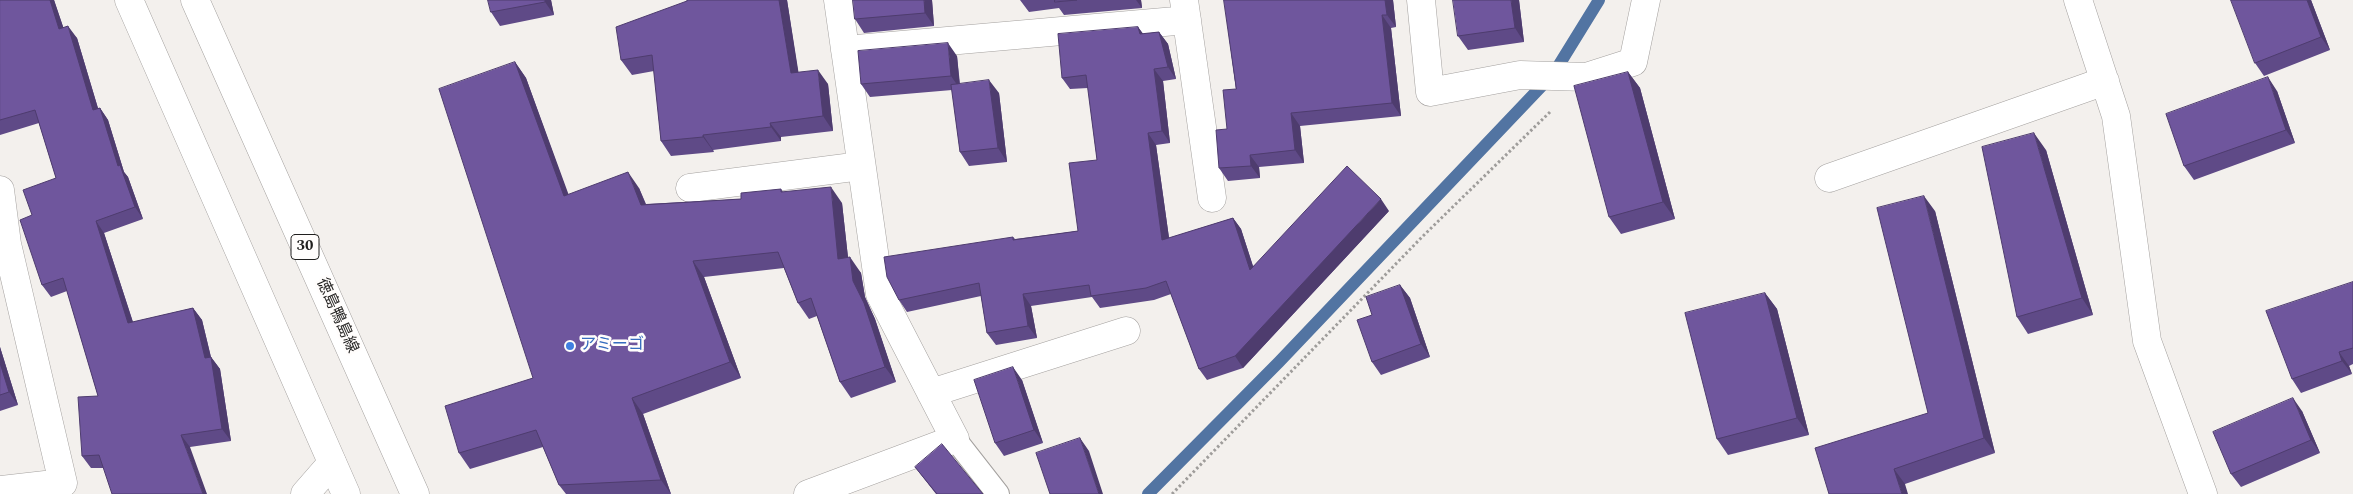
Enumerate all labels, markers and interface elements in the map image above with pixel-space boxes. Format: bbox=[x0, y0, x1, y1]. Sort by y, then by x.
road number: 30 bbox=[291, 234, 319, 260]
street label: 徳島鴨島線 bbox=[311, 276, 361, 356]
place label: アミーゴ bbox=[580, 336, 644, 356]
marker: アミーゴ bbox=[564, 340, 576, 352]

